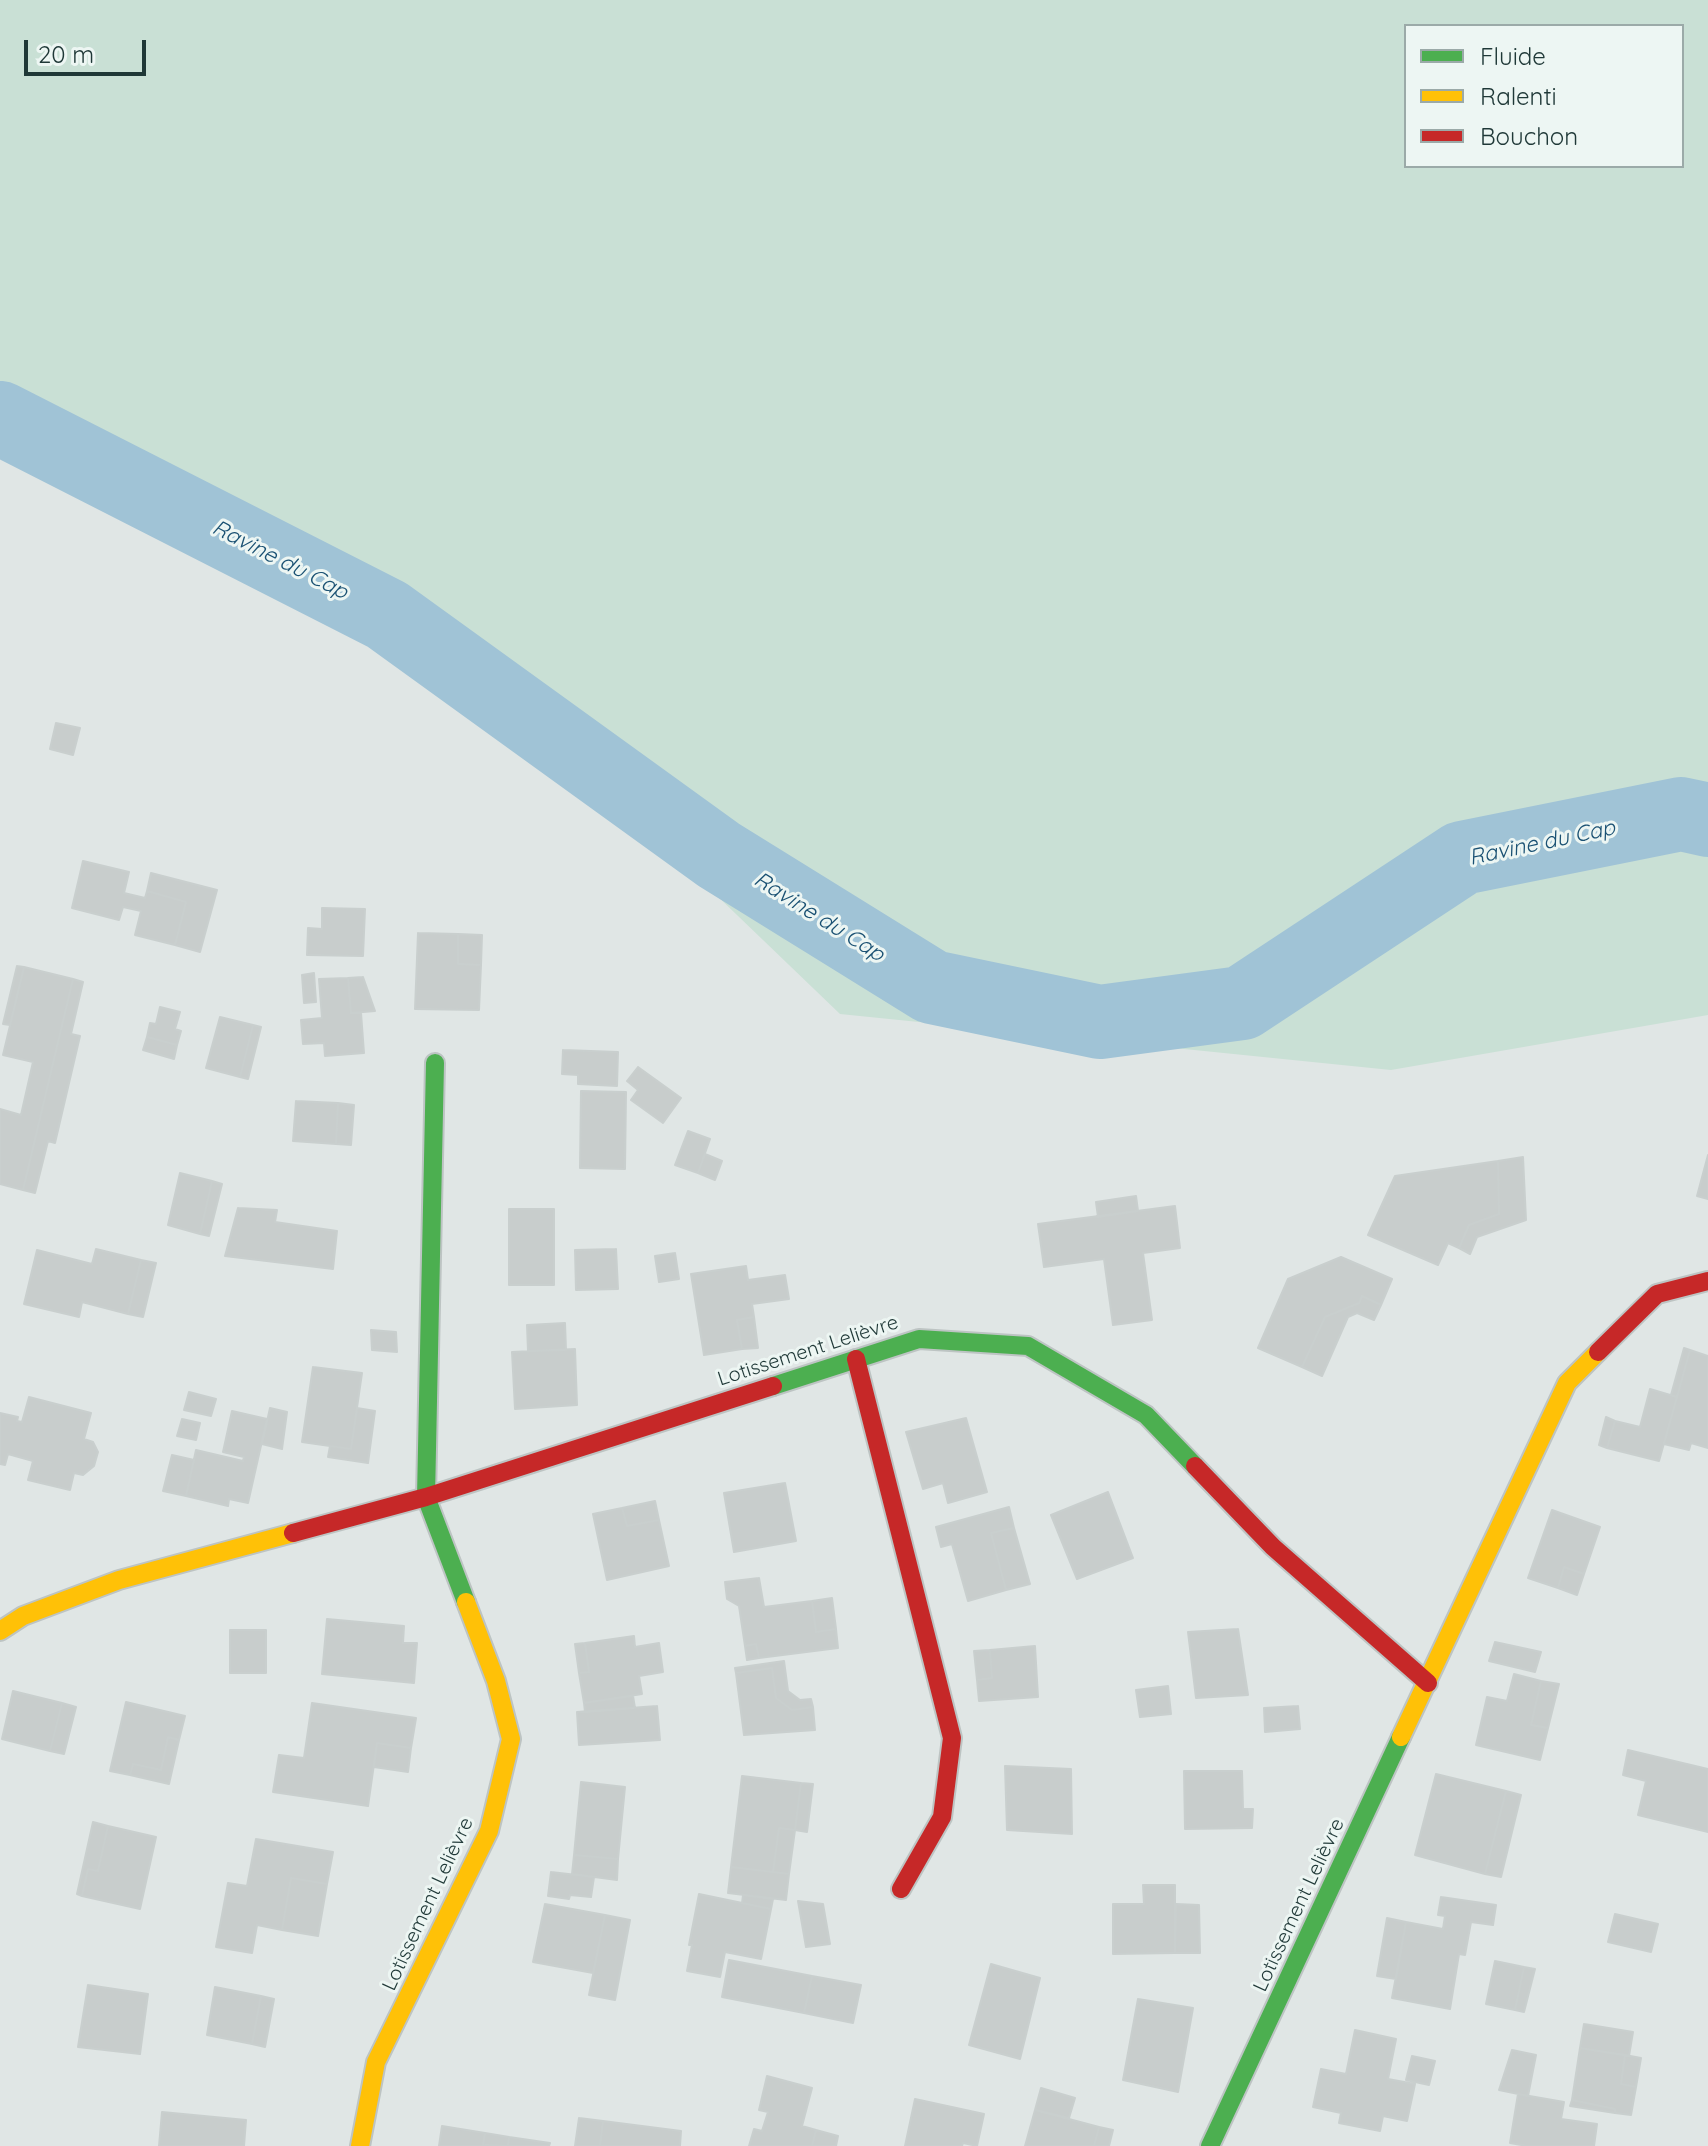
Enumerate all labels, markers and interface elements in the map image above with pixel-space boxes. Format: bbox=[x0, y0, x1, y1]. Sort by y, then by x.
scale bar bbox=[28, 24, 150, 74]
legend bbox=[1404, 24, 1684, 168]
text: 20 m bbox=[38, 39, 94, 69]
text: Fluide bbox=[1480, 41, 1546, 71]
text: Ralenti bbox=[1480, 81, 1557, 111]
text: Bouchon bbox=[1480, 121, 1578, 151]
water label: Ravine du Cap bbox=[208, 514, 352, 606]
water label: Ravine du Cap bbox=[1467, 815, 1617, 871]
water label: Ravine du Cap bbox=[749, 866, 889, 968]
street label: Lotissement Lelièvre bbox=[715, 1310, 901, 1392]
street label: Lotissement Lelièvre bbox=[377, 1814, 479, 1994]
street label: Lotissement Lelièvre bbox=[1248, 1815, 1350, 1995]

